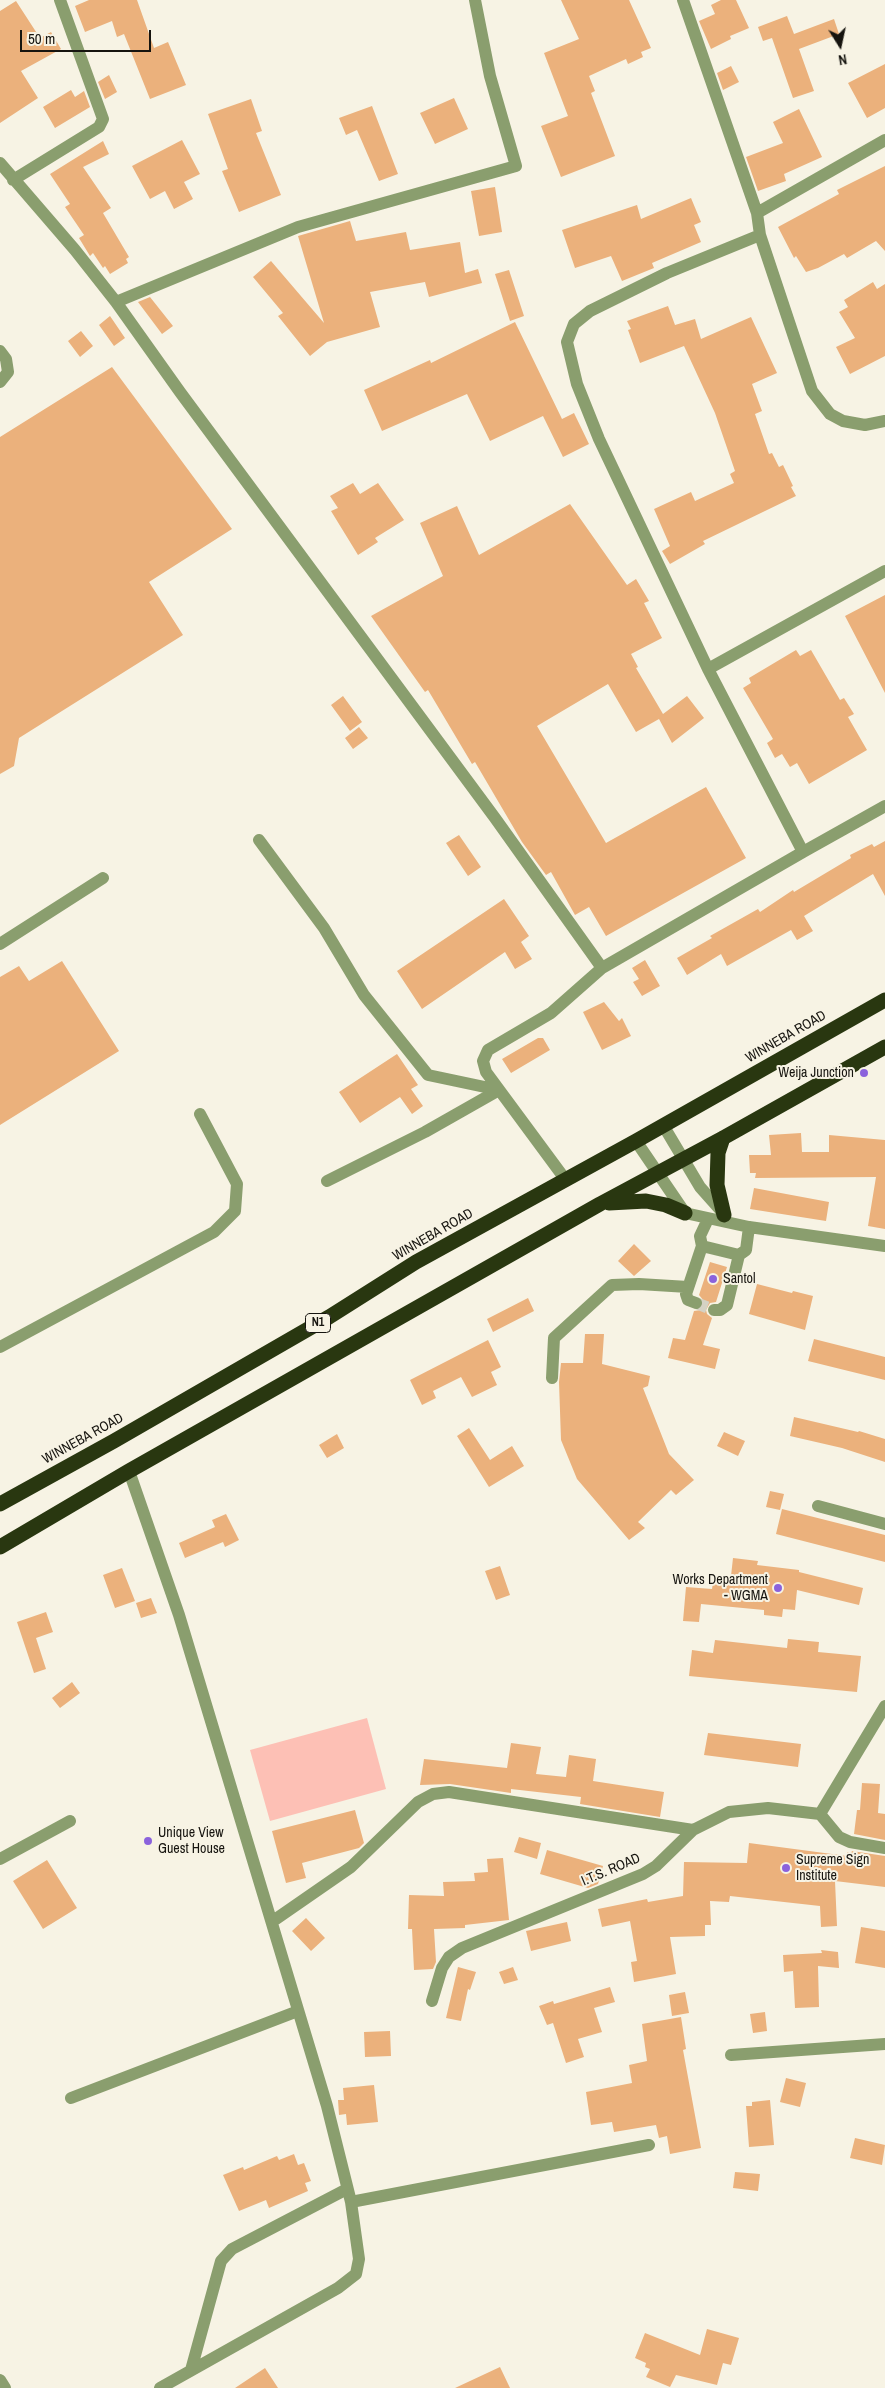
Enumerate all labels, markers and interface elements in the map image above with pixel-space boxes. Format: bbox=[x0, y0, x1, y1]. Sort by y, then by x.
scale bar bbox=[22, 20, 154, 52]
north arrow bbox=[815, 20, 865, 70]
text: 50 m bbox=[28, 28, 55, 49]
text: N bbox=[837, 50, 848, 69]
street label: WINNEBA ROAD bbox=[743, 1007, 829, 1067]
place label: Weija Junction bbox=[778, 1065, 854, 1081]
marker: Weija Junction bbox=[858, 1067, 870, 1079]
street label: WINNEBA ROAD bbox=[390, 1205, 476, 1265]
place label: Santol bbox=[723, 1271, 756, 1287]
marker: Santol bbox=[707, 1273, 719, 1285]
road number: N1 bbox=[306, 1314, 330, 1332]
street label: WINNEBA ROAD bbox=[40, 1410, 126, 1468]
place label: Works Department - WGMA bbox=[673, 1572, 768, 1604]
marker: Works Department - WGMA bbox=[772, 1582, 784, 1594]
place label: Unique View Guest House bbox=[158, 1825, 225, 1858]
marker: Unique View Guest House bbox=[142, 1835, 154, 1847]
street label: I.T.S. ROAD bbox=[579, 1850, 643, 1890]
place label: Supreme Sign Institute bbox=[796, 1852, 869, 1884]
marker: Supreme Sign Institute bbox=[780, 1862, 792, 1874]

